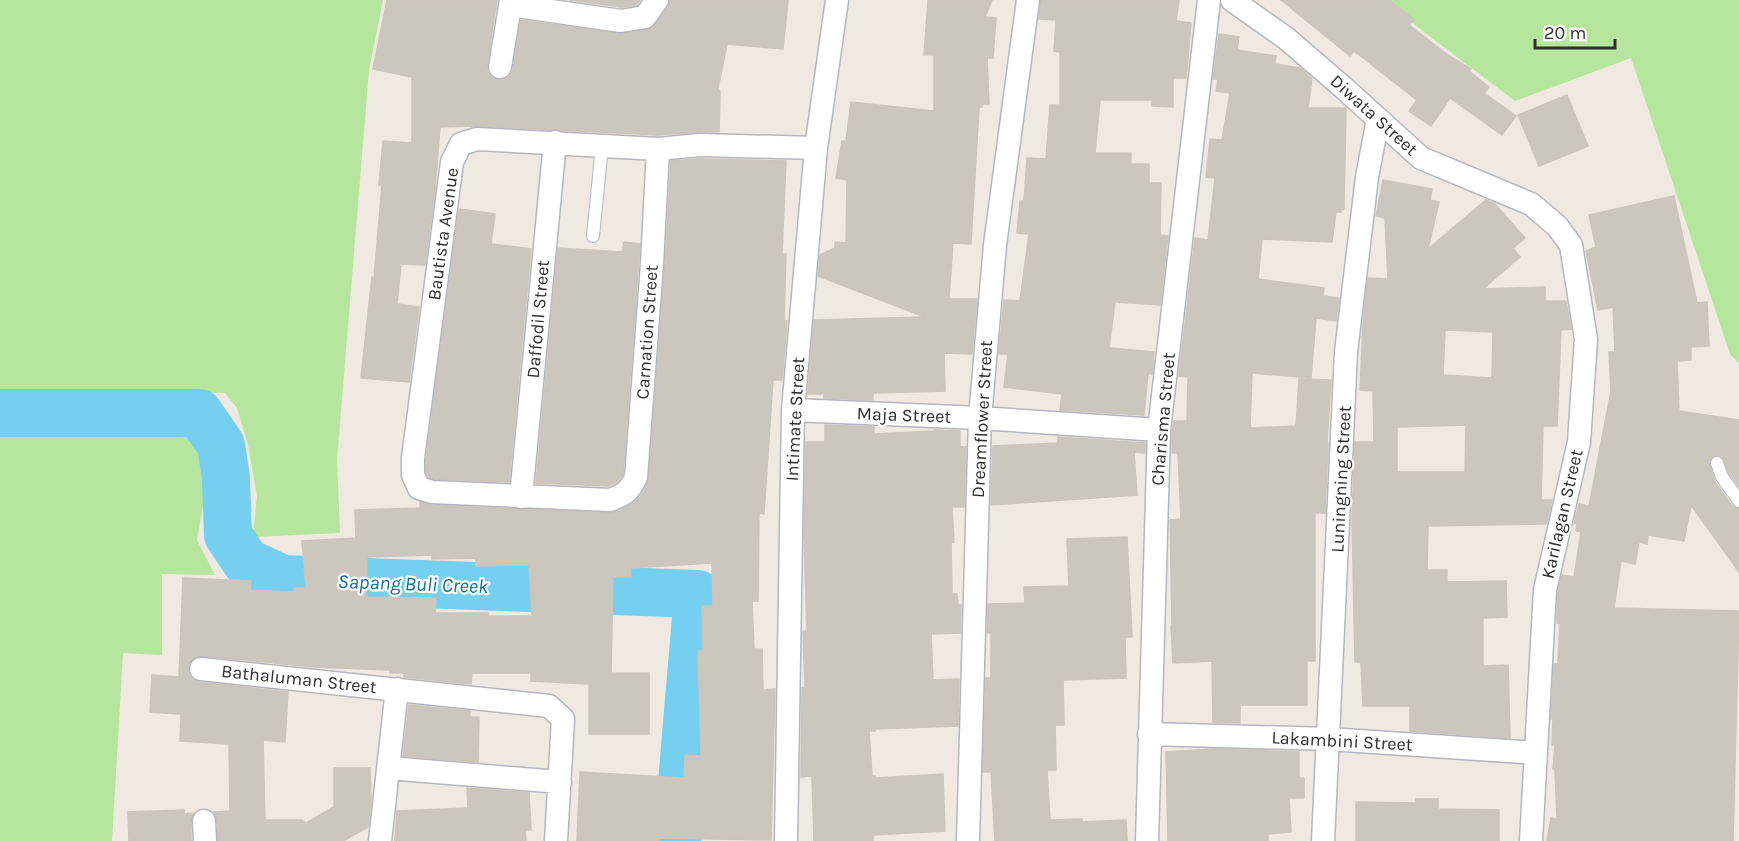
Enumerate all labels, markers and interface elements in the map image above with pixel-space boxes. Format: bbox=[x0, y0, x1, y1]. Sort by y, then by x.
scale bar bbox=[1535, 12, 1614, 50]
text: 20 m bbox=[1544, 22, 1586, 44]
street label: Diwata Street bbox=[1326, 70, 1423, 160]
street label: Bautista Avenue bbox=[423, 166, 463, 302]
street label: Daffodil Street bbox=[522, 259, 554, 379]
street label: Carnation Street bbox=[631, 264, 663, 400]
street label: Dreamflower Street bbox=[967, 339, 997, 498]
street label: Charisma Street bbox=[1146, 351, 1180, 486]
street label: Intimate Street bbox=[781, 356, 809, 482]
street label: Maja Street bbox=[856, 402, 952, 428]
street label: Luningning Street bbox=[1326, 405, 1356, 553]
street label: Karilagan Street bbox=[1536, 447, 1588, 581]
water label: Sapang Buli Creek bbox=[337, 570, 489, 598]
street label: Bathaluman Street bbox=[220, 660, 378, 698]
street label: Lakambini Street bbox=[1271, 726, 1413, 756]

